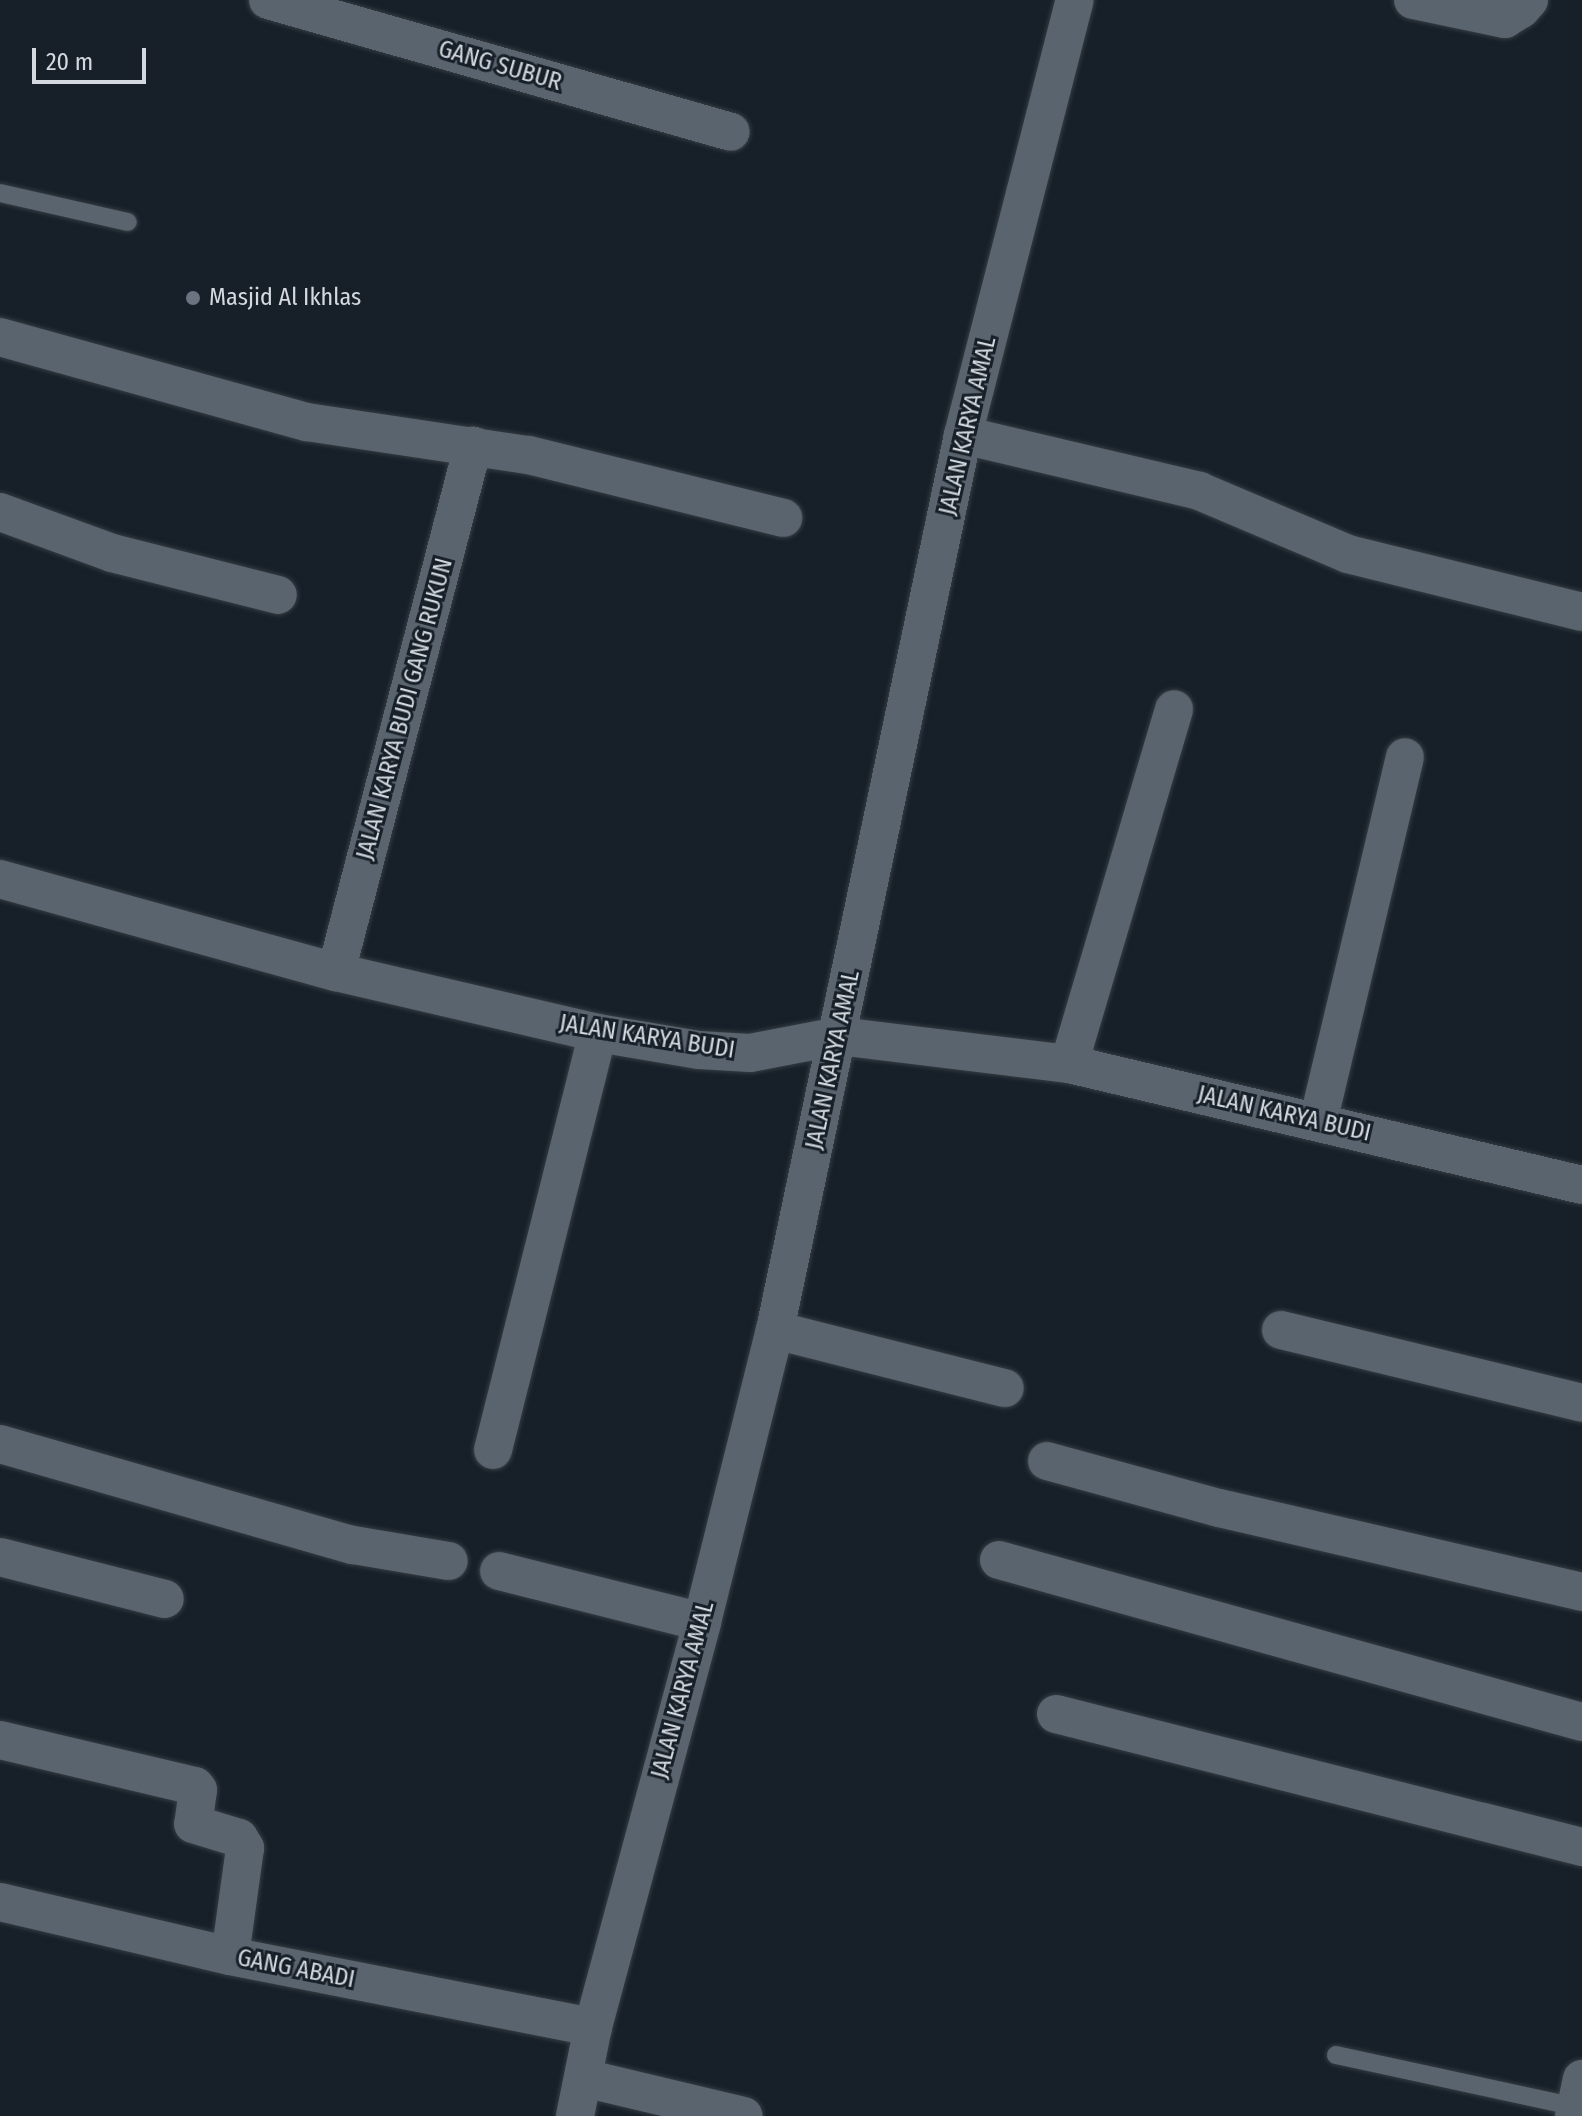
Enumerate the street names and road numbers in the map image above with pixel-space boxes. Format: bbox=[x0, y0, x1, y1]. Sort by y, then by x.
street label: GANG SUBUR bbox=[435, 35, 565, 97]
street label: JALAN KARYA AMAL bbox=[933, 334, 1003, 518]
street label: JALAN KARYA BUDI GANG RUKUN bbox=[351, 555, 459, 863]
street label: JALAN KARYA AMAL bbox=[800, 968, 866, 1152]
street label: JALAN KARYA BUDI bbox=[557, 1009, 737, 1065]
street label: JALAN KARYA BUDI bbox=[1195, 1080, 1373, 1148]
street label: JALAN KARYA AMAL bbox=[645, 1598, 721, 1782]
street label: GANG ABADI bbox=[235, 1944, 357, 1994]

